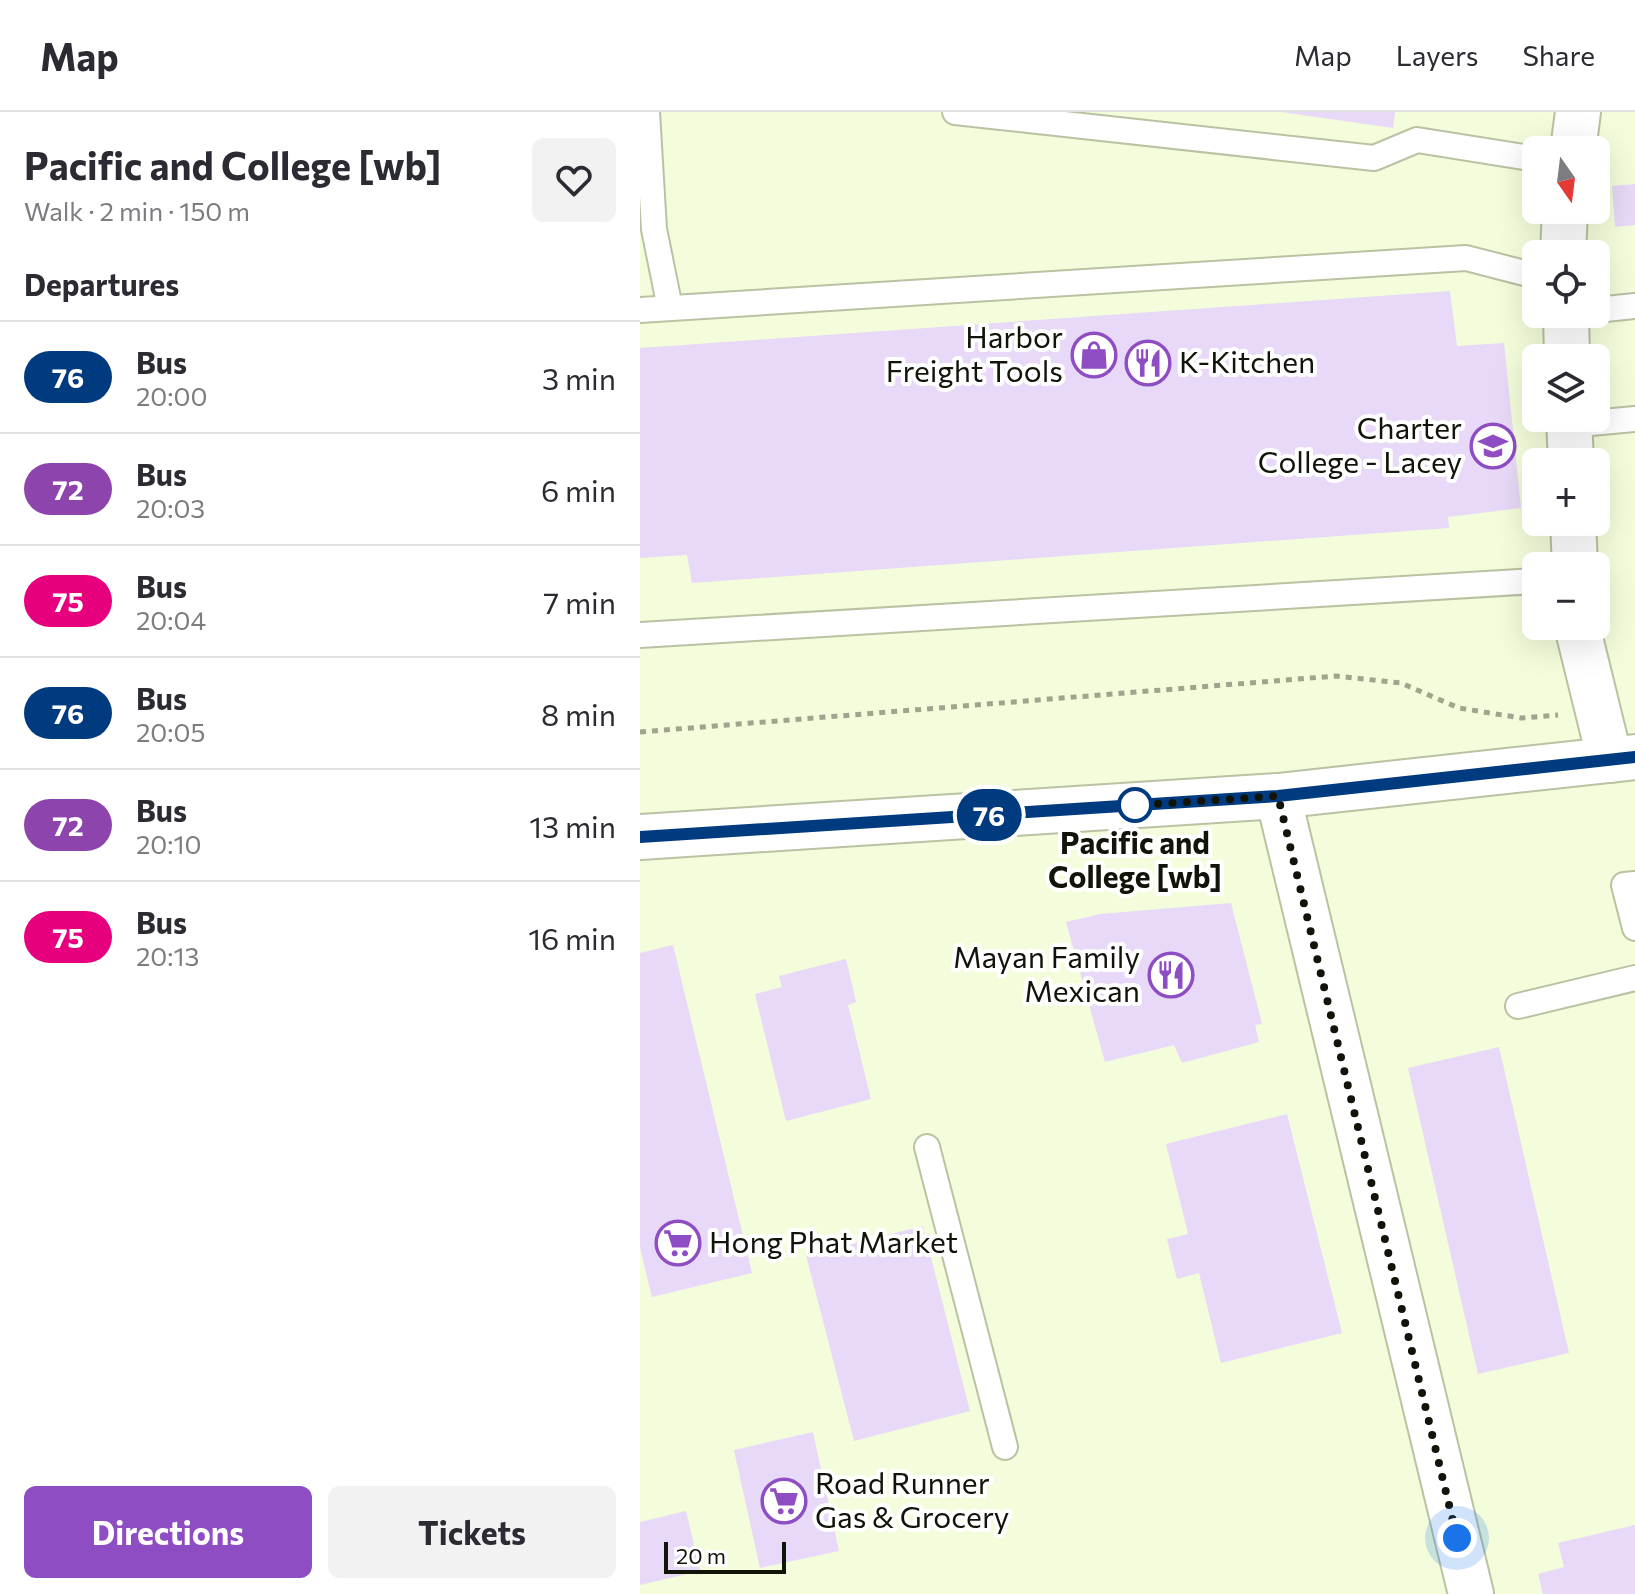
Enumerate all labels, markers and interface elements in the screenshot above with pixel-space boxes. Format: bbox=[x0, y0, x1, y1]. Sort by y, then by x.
text: Map bbox=[40, 32, 119, 79]
text: Map bbox=[1294, 38, 1352, 72]
text: Layers bbox=[1396, 38, 1478, 72]
text: Share bbox=[1522, 38, 1595, 72]
north arrow bbox=[1522, 136, 1610, 224]
map controls bbox=[1522, 136, 1610, 640]
button: heart bbox=[532, 138, 616, 222]
text: Pacific and College [wb] bbox=[24, 141, 441, 188]
text: Walk · 2 min · 150 m bbox=[24, 195, 250, 226]
button: locate bbox=[1522, 240, 1610, 328]
text: Departures bbox=[24, 265, 179, 302]
place label: Harbor Freight Tools bbox=[886, 317, 1063, 388]
shop icon: Harbor Freight Tools bbox=[1070, 331, 1118, 379]
restaurant icon: K-Kitchen bbox=[1124, 339, 1172, 387]
place label: K-Kitchen bbox=[1179, 342, 1315, 379]
text: Bus bbox=[136, 343, 187, 380]
button: layers bbox=[1522, 344, 1610, 432]
text: 3 min bbox=[542, 359, 616, 396]
text: 76 bbox=[52, 360, 84, 394]
text: 20:00 bbox=[136, 380, 207, 411]
place label: Charter College - Lacey bbox=[1258, 408, 1462, 479]
school or university icon: Charter College - Lacey bbox=[1469, 422, 1517, 470]
button: + bbox=[1522, 448, 1610, 536]
text: Bus bbox=[136, 455, 187, 492]
text: 6 min bbox=[541, 471, 616, 508]
text: 72 bbox=[52, 472, 84, 506]
text: 20:03 bbox=[136, 492, 205, 523]
button: − bbox=[1522, 552, 1610, 640]
text: Bus bbox=[136, 567, 187, 604]
text: 7 min bbox=[543, 583, 616, 620]
text: 75 bbox=[52, 584, 84, 618]
text: 20:04 bbox=[136, 604, 206, 635]
text: Bus bbox=[136, 679, 187, 716]
text: 8 min bbox=[541, 695, 616, 732]
text: 76 bbox=[52, 696, 84, 730]
text: 20:05 bbox=[136, 716, 205, 747]
marker: Pacific and College [wb] bbox=[1118, 788, 1152, 822]
line badge: 76 bbox=[953, 789, 1025, 841]
text: Bus bbox=[136, 791, 187, 828]
text: 76 bbox=[973, 798, 1005, 832]
text: 13 min bbox=[529, 807, 616, 844]
text: 72 bbox=[52, 808, 84, 842]
place label: Pacific and College [wb] bbox=[1048, 823, 1222, 894]
text: 20:10 bbox=[136, 828, 202, 859]
text: Bus bbox=[136, 903, 187, 940]
text: 16 min bbox=[528, 919, 616, 956]
text: 75 bbox=[52, 920, 84, 954]
place label: Mayan Family Mexican bbox=[953, 937, 1140, 1008]
text: 20:13 bbox=[136, 940, 199, 971]
restaurant icon: Mayan Family Mexican bbox=[1147, 951, 1195, 999]
supermarket icon: Hong Phat Market bbox=[654, 1219, 702, 1267]
place label: Hong Phat Market bbox=[709, 1222, 958, 1259]
place label: Road Runner Gas & Grocery bbox=[815, 1463, 1009, 1534]
supermarket icon: Road Runner Gas & Grocery bbox=[760, 1477, 808, 1525]
button: Directions bbox=[24, 1486, 312, 1578]
button: Tickets bbox=[328, 1486, 616, 1578]
your location bbox=[1437, 1518, 1477, 1558]
scale bar bbox=[664, 1538, 786, 1574]
text: 20 m bbox=[676, 1542, 726, 1569]

